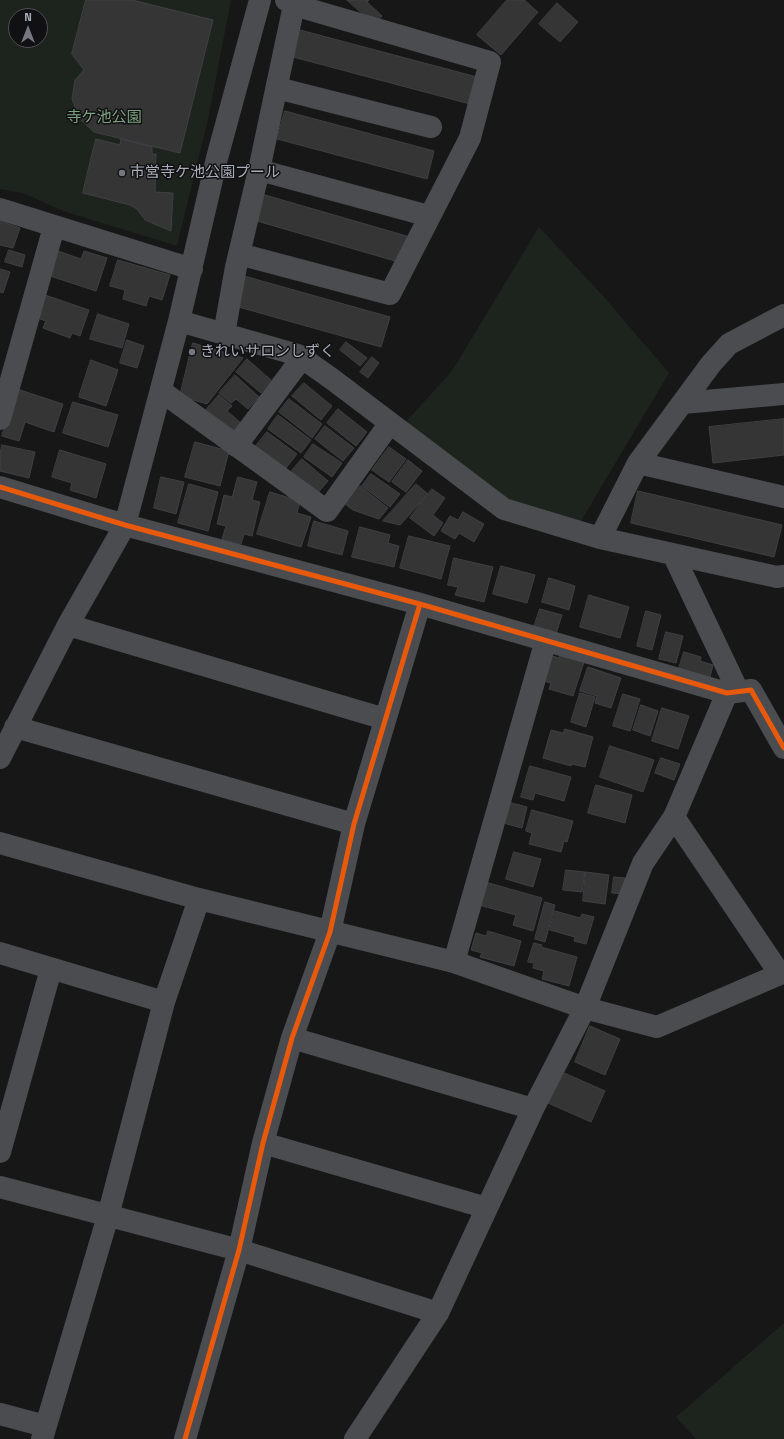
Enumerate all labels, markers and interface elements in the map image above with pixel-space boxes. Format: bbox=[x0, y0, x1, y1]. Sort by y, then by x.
north arrow bbox=[8, 8, 48, 48]
text: N bbox=[24, 9, 32, 25]
park label: 寺ケ池公園 bbox=[67, 109, 141, 127]
place label: 市営寺ケ池公園プール bbox=[130, 164, 280, 182]
marker: 市営寺ケ池公園プール bbox=[117, 168, 127, 178]
place label: きれいサロンしずく bbox=[200, 343, 335, 361]
marker: きれいサロンしずく bbox=[187, 347, 197, 357]

